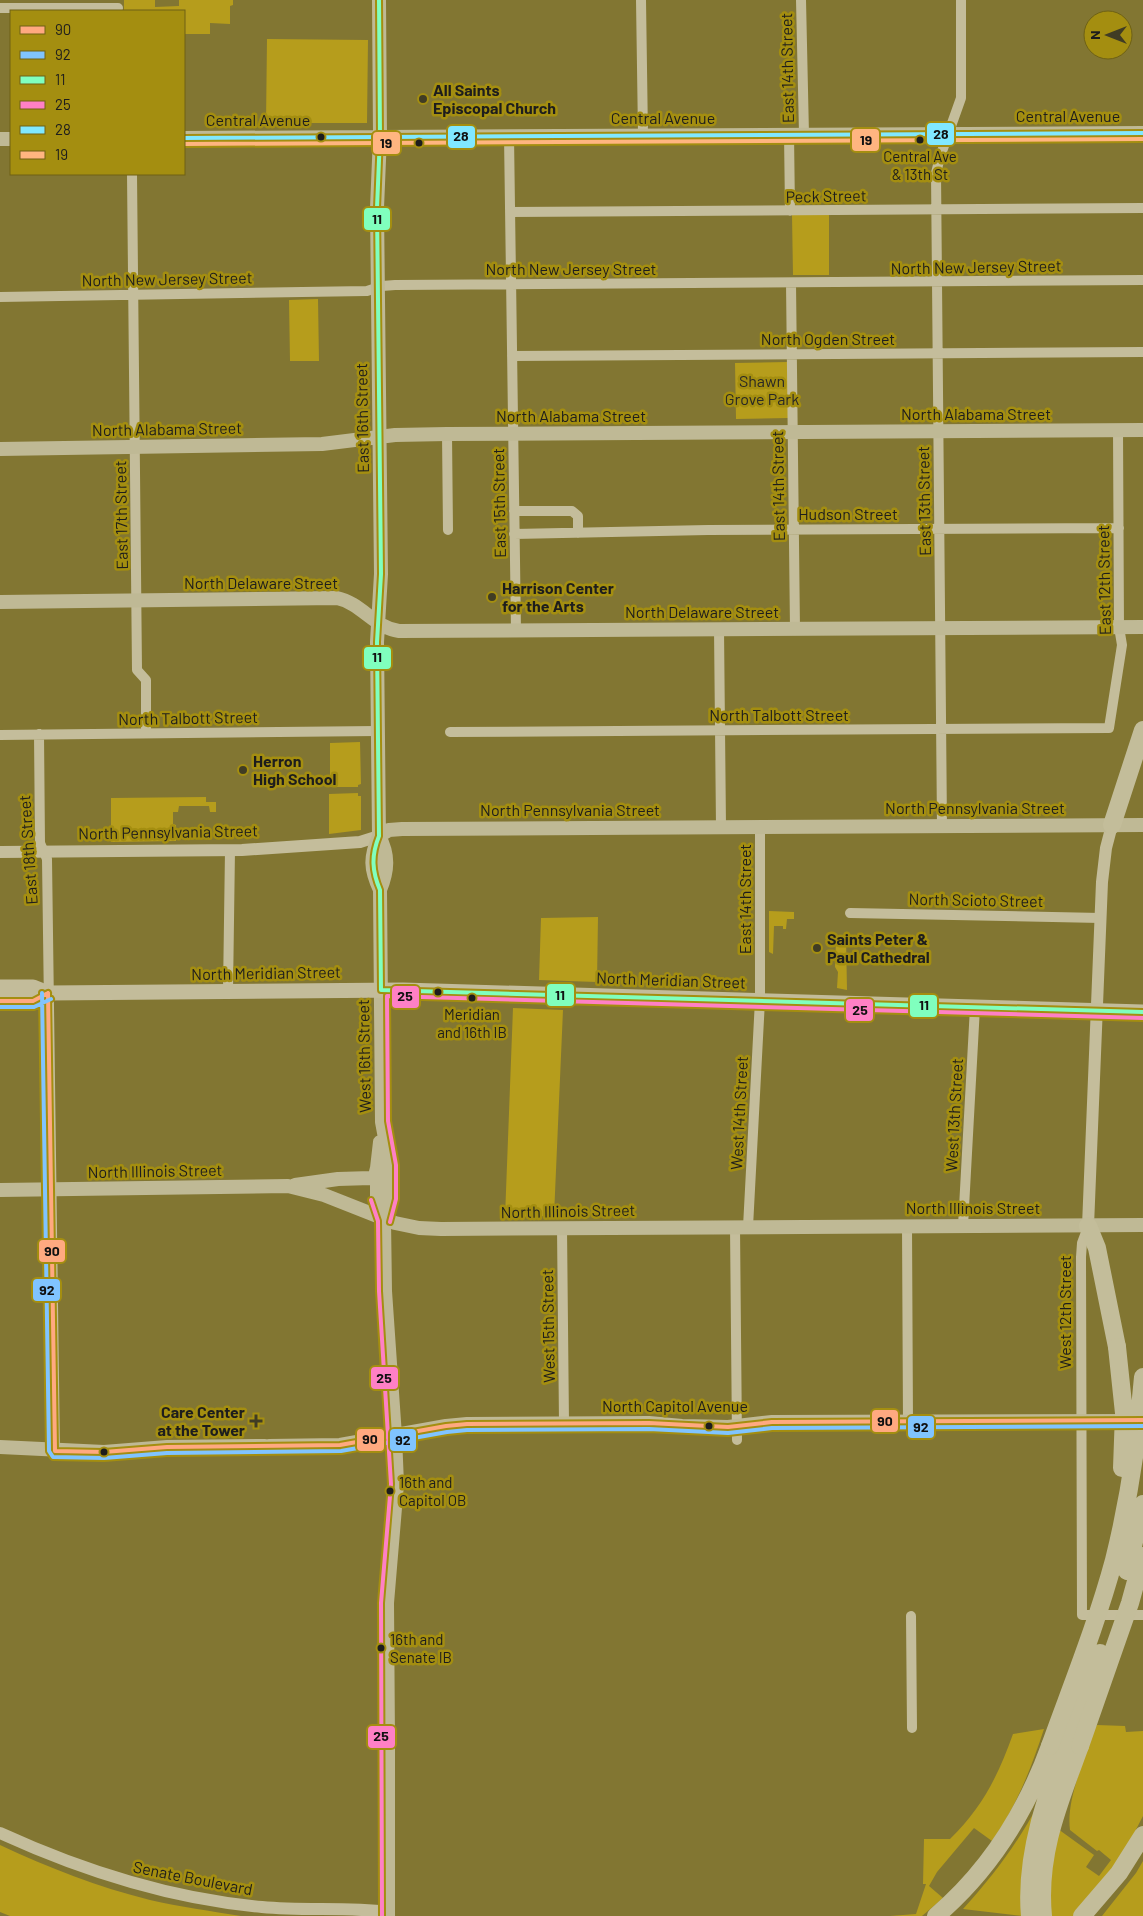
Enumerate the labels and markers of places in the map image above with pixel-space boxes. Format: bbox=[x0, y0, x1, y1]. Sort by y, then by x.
place label: All Saints Episcopal Church bbox=[433, 80, 556, 117]
marker: All Saints Episcopal Church bbox=[417, 93, 429, 105]
unlabelled marker bbox=[316, 132, 326, 142]
marker: Central Ave & 13th St bbox=[915, 135, 925, 145]
unlabelled marker bbox=[414, 138, 424, 148]
place label: Central Ave & 13th St bbox=[883, 147, 957, 183]
place label: Harrison Center for the Arts bbox=[502, 578, 614, 615]
marker: Harrison Center for the Arts bbox=[486, 591, 498, 603]
place label: Herron High School bbox=[253, 751, 337, 788]
marker: Herron High School bbox=[237, 764, 249, 776]
place label: Saints Peter & Paul Cathedral bbox=[827, 929, 930, 966]
marker: Saints Peter & Paul Cathedral bbox=[811, 942, 823, 954]
unlabelled marker bbox=[433, 987, 443, 997]
marker: Meridian and 16th IB bbox=[467, 993, 477, 1003]
place label: Meridian and 16th IB bbox=[437, 1005, 507, 1041]
place label: Care Center at the Tower bbox=[157, 1402, 245, 1439]
marker: Care Center at the Tower bbox=[249, 1414, 263, 1428]
unlabelled marker bbox=[704, 1421, 714, 1431]
unlabelled marker bbox=[99, 1447, 109, 1457]
place label: 16th and Capitol OB bbox=[399, 1473, 466, 1509]
marker: 16th and Capitol OB bbox=[385, 1486, 395, 1496]
place label: 16th and Senate IB bbox=[390, 1630, 452, 1666]
marker: 16th and Senate IB bbox=[376, 1643, 386, 1653]

